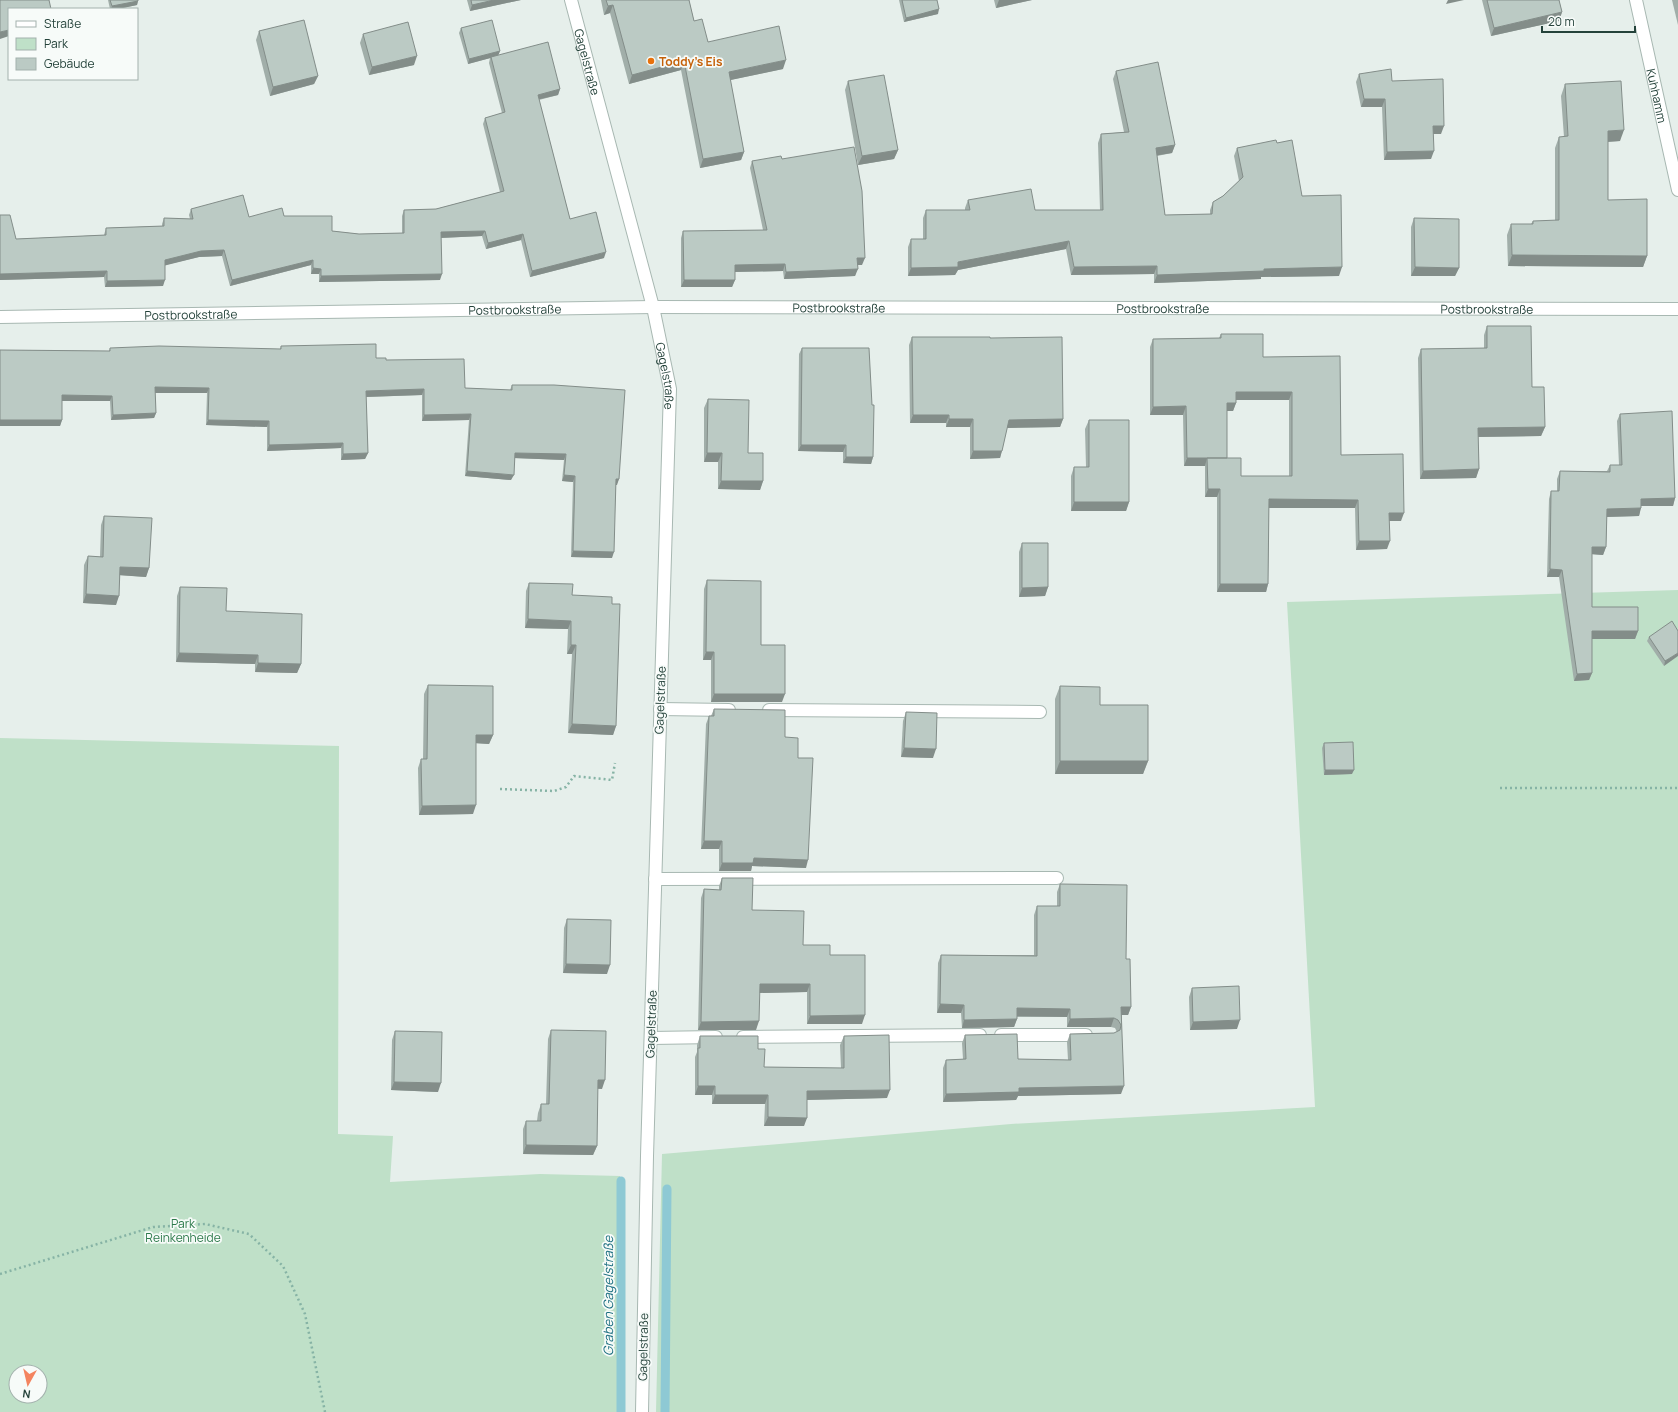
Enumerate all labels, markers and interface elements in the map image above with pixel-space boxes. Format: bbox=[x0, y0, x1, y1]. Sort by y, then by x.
legend bbox=[8, 8, 138, 80]
scale bar bbox=[1542, 8, 1635, 34]
text: 20 m bbox=[1548, 13, 1575, 30]
text: Straße bbox=[44, 15, 81, 32]
street label: Gagelstraße bbox=[571, 27, 605, 97]
text: Park bbox=[44, 35, 69, 52]
place label: Toddy's Eis bbox=[659, 53, 723, 70]
text: Gebäude bbox=[44, 55, 95, 72]
marker: Toddy's Eis bbox=[646, 56, 656, 66]
street label: Kuhhamm bbox=[1643, 67, 1671, 124]
street label: Postbrookstraße bbox=[792, 299, 885, 316]
street label: Postbrookstraße bbox=[1116, 299, 1209, 317]
street label: Postbrookstraße bbox=[468, 300, 562, 318]
street label: Postbrookstraße bbox=[1440, 300, 1533, 317]
street label: Postbrookstraße bbox=[144, 305, 238, 323]
street label: Gagelstraße bbox=[652, 341, 679, 410]
street label: Gagelstraße bbox=[650, 666, 670, 734]
street label: Gagelstraße bbox=[641, 990, 661, 1058]
park label: Park Reinkenheide bbox=[145, 1215, 221, 1246]
water label: Graben Gagelstraße bbox=[599, 1235, 617, 1356]
street label: Gagelstraße bbox=[634, 1313, 652, 1381]
north arrow bbox=[8, 1364, 48, 1404]
text: N bbox=[21, 1386, 31, 1402]

